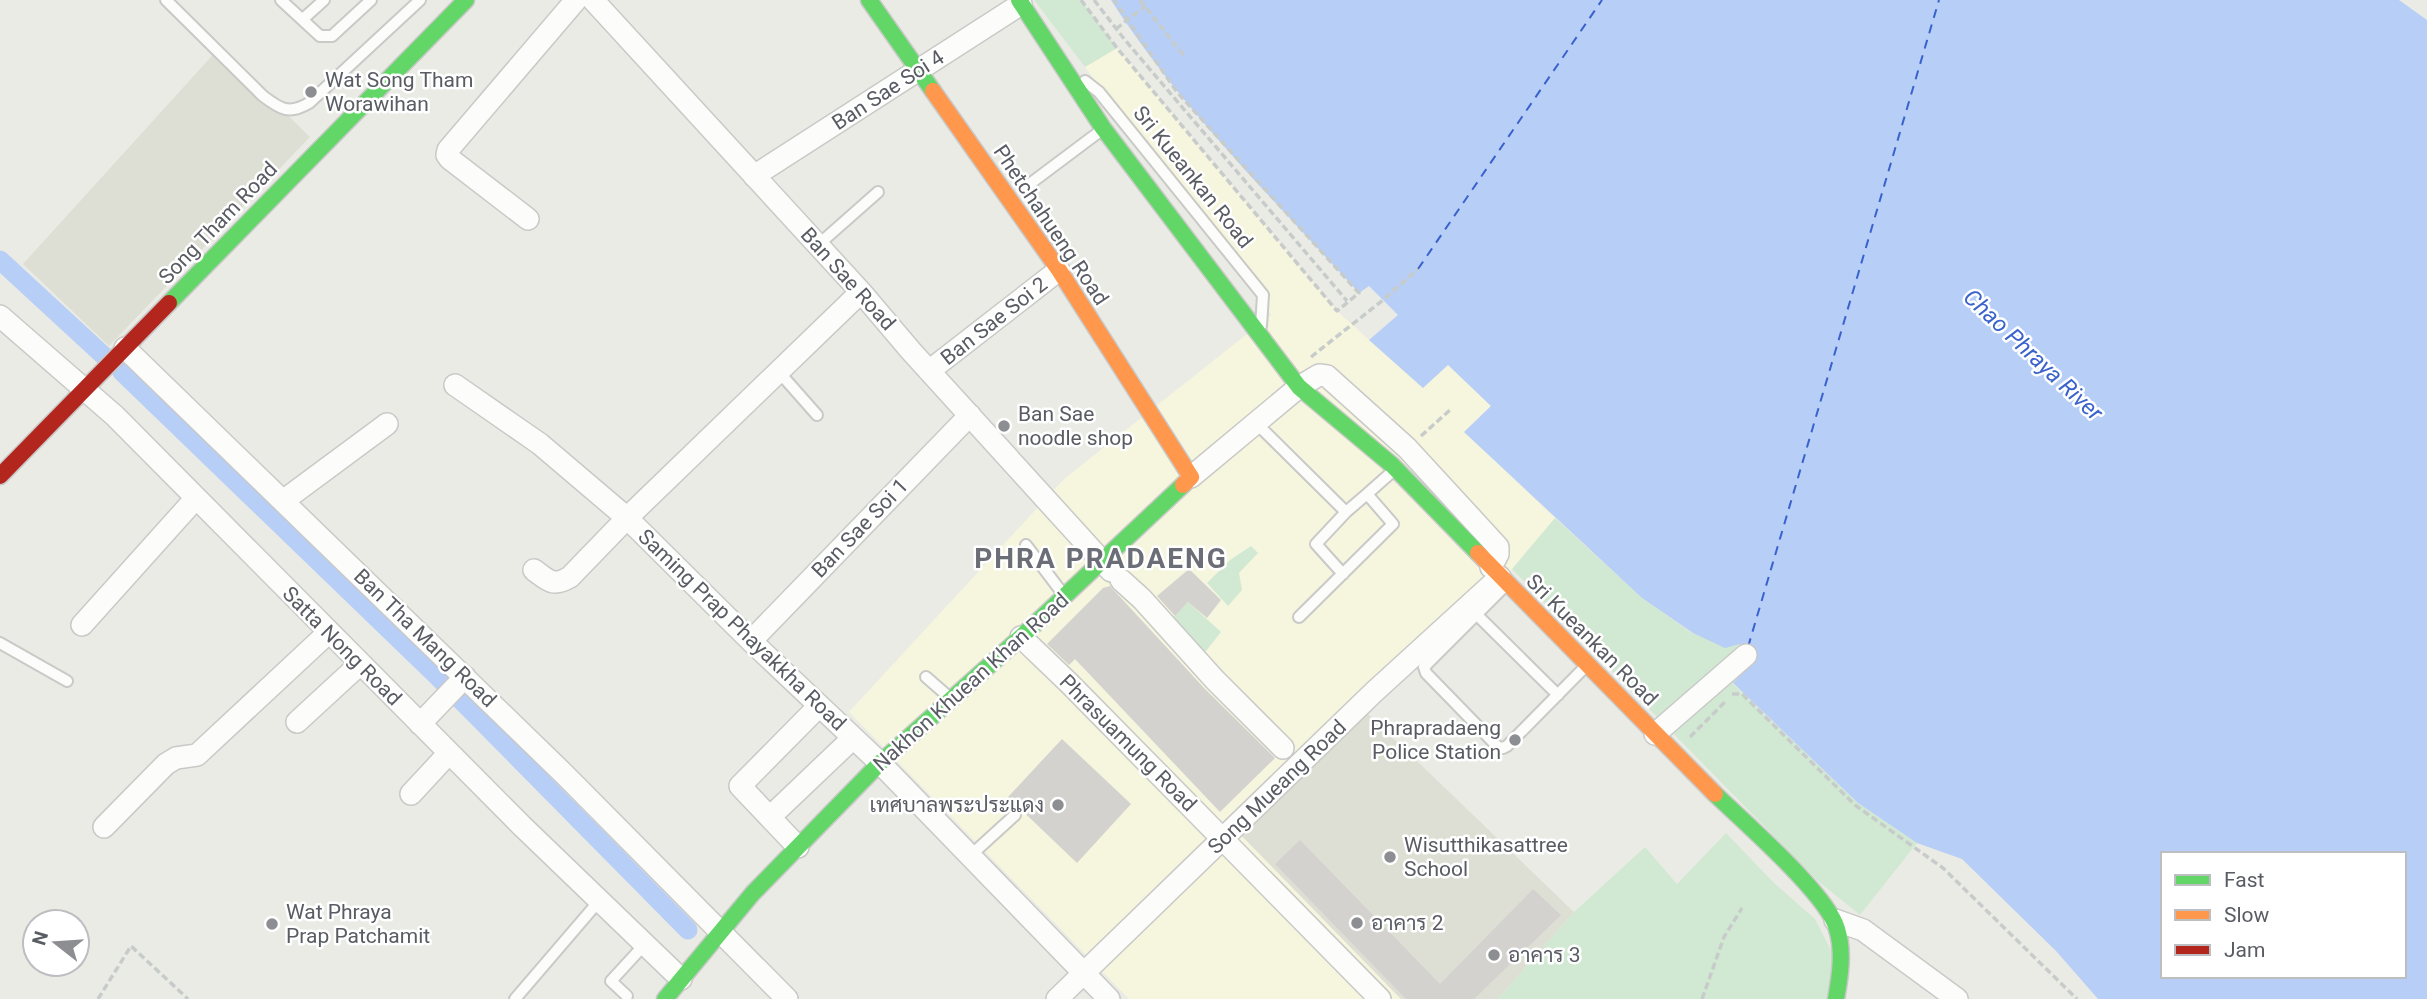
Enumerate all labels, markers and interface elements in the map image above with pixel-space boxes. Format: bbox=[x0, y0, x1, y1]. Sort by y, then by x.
street label: Ban Sae Soi 4 bbox=[828, 45, 948, 135]
place label: Wat Song Tham Worawihan bbox=[325, 68, 473, 116]
marker: Wat Song Tham Worawihan bbox=[303, 84, 319, 100]
street label: Sri Kueankan Road bbox=[1128, 101, 1258, 253]
street label: Phetchahueng Road bbox=[989, 140, 1113, 310]
street label: Song Tham Road bbox=[154, 157, 282, 289]
street label: Ban Sae Road bbox=[796, 223, 900, 335]
street label: Ban Sae Soi 2 bbox=[936, 272, 1052, 370]
water label: Chao Phraya River bbox=[1958, 284, 2109, 427]
place label: Ban Sae noodle shop bbox=[1018, 402, 1133, 450]
marker: Ban Sae noodle shop bbox=[996, 418, 1012, 434]
street label: Ban Sae Soi 1 bbox=[807, 474, 913, 582]
street label: Saming Prap Phayakkha Road bbox=[633, 524, 851, 736]
district label: PHRA PRADAENG bbox=[974, 542, 1228, 575]
street label: Ban Tha Mang Road bbox=[349, 564, 501, 712]
street label: Sri Kueankan Road bbox=[1521, 569, 1663, 711]
street label: Satta Nong Road bbox=[278, 582, 406, 710]
street label: Nakhon Khuean Khan Road bbox=[868, 588, 1074, 776]
street label: Phrasuamung Road bbox=[1055, 670, 1201, 816]
street label: Song Mueang Road bbox=[1203, 715, 1351, 859]
place label: Phrapradaeng Police Station bbox=[1370, 716, 1501, 764]
marker: Phrapradaeng Police Station bbox=[1507, 732, 1523, 748]
place label: เทศบาลพระประแดง bbox=[869, 793, 1044, 817]
marker: เทศบาลพระประแดง bbox=[1050, 797, 1066, 813]
place label: Wisutthikasattree School bbox=[1404, 833, 1568, 881]
marker: Wisutthikasattree School bbox=[1382, 849, 1398, 865]
legend bbox=[2161, 852, 2406, 978]
text: Fast bbox=[2224, 868, 2265, 892]
place label: Wat Phraya Prap Patchamit bbox=[286, 900, 430, 948]
text: Slow bbox=[2224, 903, 2270, 927]
north arrow bbox=[21, 908, 91, 978]
place label: อาคาร 2 bbox=[1371, 911, 1444, 935]
marker: อาคาร 2 bbox=[1349, 915, 1365, 931]
marker: Wat Phraya Prap Patchamit bbox=[264, 916, 280, 932]
text: N bbox=[27, 928, 53, 948]
text: Jam bbox=[2224, 938, 2265, 962]
place label: อาคาร 3 bbox=[1508, 943, 1581, 967]
marker: อาคาร 3 bbox=[1486, 947, 1502, 963]

